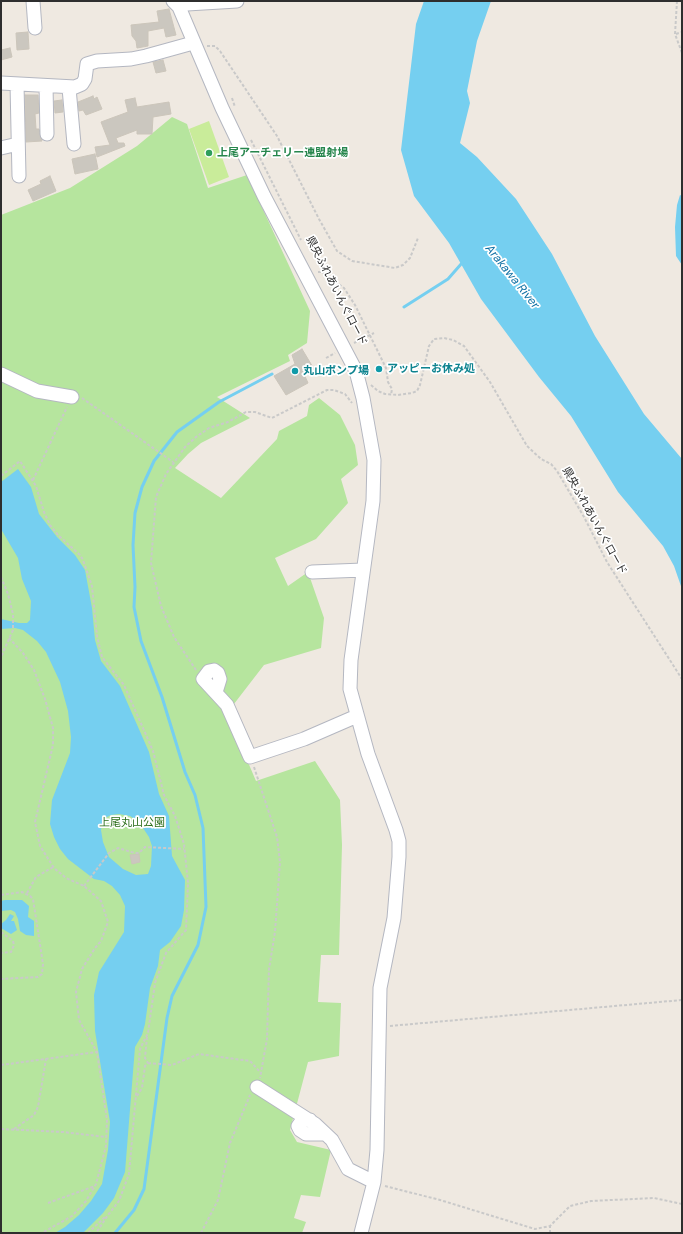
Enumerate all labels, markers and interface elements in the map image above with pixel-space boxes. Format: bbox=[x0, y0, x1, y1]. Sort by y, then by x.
place label: 上尾アーチェリー連盟射場 bbox=[217, 146, 348, 160]
marker: 上尾アーチェリー連盟射場 bbox=[204, 148, 214, 158]
street label: 県央ふれあいんぐロード bbox=[303, 234, 369, 348]
water label: Arakawa River bbox=[482, 242, 542, 312]
place label: アッピーお休み処 bbox=[387, 362, 475, 376]
place label: 丸山ポンプ場 bbox=[303, 364, 369, 378]
marker: アッピーお休み処 bbox=[374, 364, 384, 374]
marker: 丸山ポンプ場 bbox=[290, 366, 300, 376]
street label: 県央ふれあいんぐロード bbox=[559, 465, 629, 577]
park label: 上尾丸山公園 bbox=[99, 816, 165, 830]

